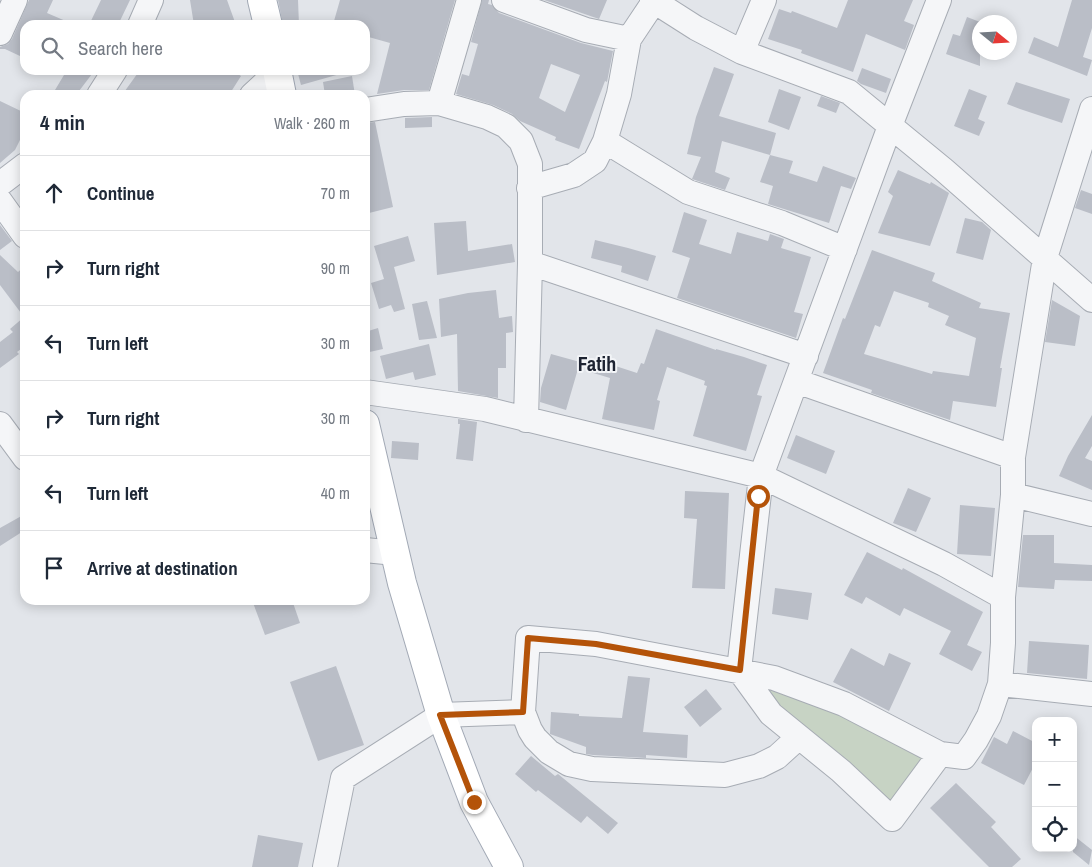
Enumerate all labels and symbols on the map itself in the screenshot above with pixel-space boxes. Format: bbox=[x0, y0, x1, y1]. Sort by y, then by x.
north arrow bbox=[972, 15, 1017, 60]
district label: Fatih bbox=[578, 350, 616, 377]
route start bbox=[747, 485, 770, 508]
route end bbox=[463, 791, 486, 814]

